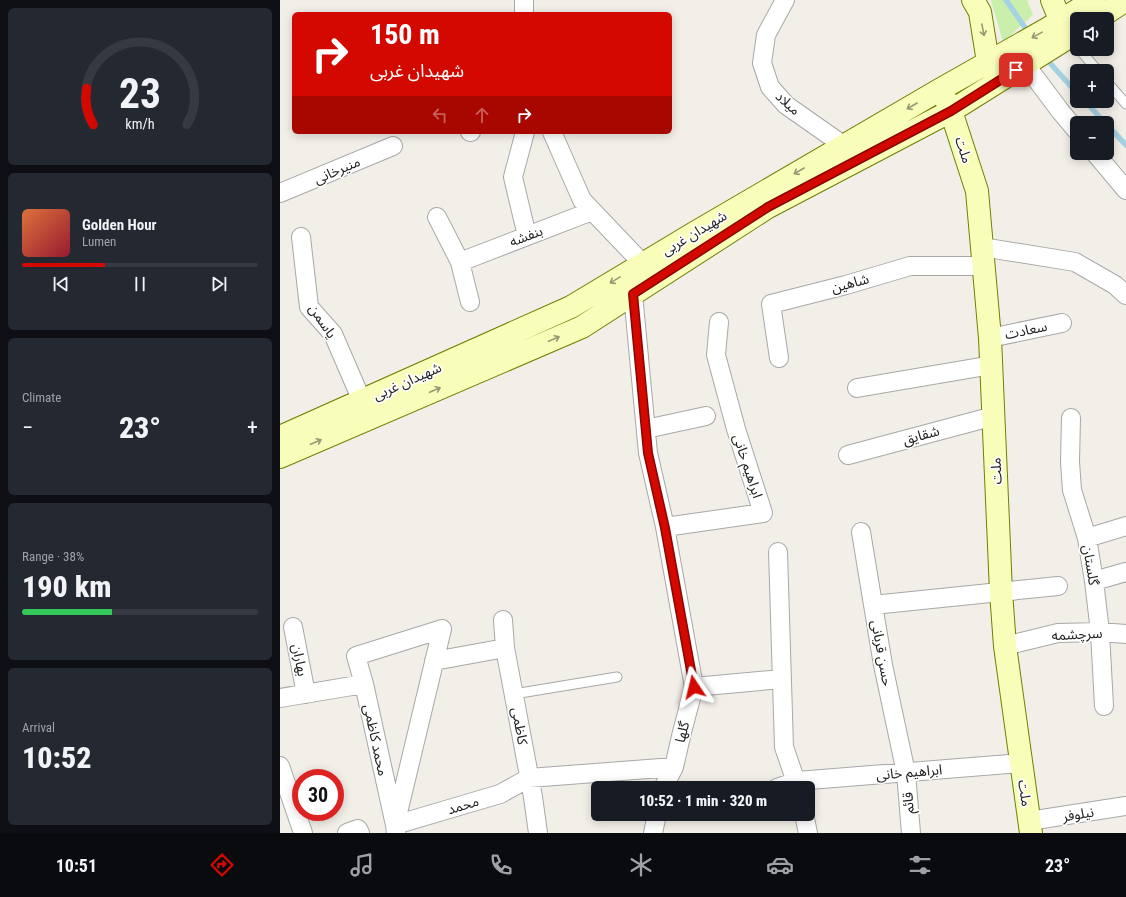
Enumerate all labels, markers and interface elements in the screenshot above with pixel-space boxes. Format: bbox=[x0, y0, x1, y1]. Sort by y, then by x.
map controls bbox=[1070, 12, 1114, 160]
button: sound bbox=[1070, 12, 1114, 56]
text: 150 m bbox=[370, 18, 440, 51]
one-way arrow bbox=[979, 23, 987, 36]
icon: right bbox=[304, 28, 356, 80]
one-way arrow bbox=[1031, 31, 1043, 39]
pin bbox=[999, 53, 1033, 87]
icon: arrive bbox=[1005, 59, 1027, 81]
text: شهیدان غربی bbox=[370, 60, 464, 81]
button: + bbox=[1070, 64, 1114, 108]
text: 23 bbox=[119, 68, 161, 117]
street label: میلاد bbox=[772, 88, 804, 118]
one-way arrow bbox=[906, 102, 918, 110]
icon: left bbox=[429, 104, 451, 126]
icon: ahead bbox=[471, 104, 493, 126]
icon: right bbox=[513, 104, 535, 126]
text: km/h bbox=[125, 115, 155, 131]
button: − bbox=[1070, 116, 1114, 160]
street label: ملت bbox=[952, 135, 976, 165]
street label: منیرخانی bbox=[311, 153, 363, 188]
one-way arrow bbox=[793, 168, 805, 176]
street label: شهیدان غربی bbox=[659, 207, 730, 260]
text: Golden Hour bbox=[82, 216, 157, 234]
street label: بنفشه bbox=[507, 222, 545, 250]
text: Lumen bbox=[82, 234, 116, 249]
street label: شاهین bbox=[829, 270, 871, 297]
icon: previous bbox=[50, 273, 72, 295]
icon: pause bbox=[129, 273, 151, 295]
icon: next bbox=[208, 273, 230, 295]
one-way arrow bbox=[609, 277, 621, 285]
street label: یاسمن bbox=[305, 301, 340, 342]
street label: سعادت bbox=[1003, 318, 1049, 342]
one-way arrow bbox=[548, 335, 560, 342]
street label: شهیدان غربی bbox=[370, 359, 444, 404]
one-way arrow bbox=[429, 386, 441, 394]
text: Climate bbox=[22, 390, 61, 405]
text: 23° bbox=[119, 410, 161, 445]
text: − bbox=[22, 415, 33, 440]
text: + bbox=[247, 415, 258, 440]
street label: شقایق bbox=[901, 422, 942, 450]
street label: ابراهیم خانی bbox=[727, 432, 766, 501]
one-way arrow bbox=[309, 438, 321, 445]
street label: ملت bbox=[988, 457, 1004, 485]
street label: گلستان bbox=[1079, 544, 1102, 587]
text: Range · 38% bbox=[22, 549, 84, 564]
text: 190 km bbox=[22, 569, 111, 604]
street label: حسن قربانی bbox=[867, 619, 896, 687]
street label: سرچشمه bbox=[1051, 625, 1103, 645]
street label: بهاران bbox=[288, 642, 311, 678]
position arrow bbox=[673, 666, 715, 708]
street label: محمد کاظمی bbox=[360, 703, 391, 777]
street label: کاظمی bbox=[508, 706, 531, 746]
text: Arrival bbox=[22, 720, 55, 735]
street label: گلها bbox=[672, 720, 693, 744]
text: 10:52 bbox=[22, 740, 91, 775]
street label: ابراهیم خانی bbox=[875, 761, 943, 786]
speed limit sign: 30 bbox=[292, 769, 344, 821]
street label: ملت bbox=[1015, 779, 1035, 807]
street label: قائم bbox=[899, 791, 920, 815]
text: 10:52 · 1 min · 320 m bbox=[639, 792, 767, 810]
street label: محمد bbox=[445, 793, 481, 817]
street label: نیلوفر bbox=[1060, 804, 1095, 826]
icon: directions bbox=[208, 851, 236, 879]
icon: music bbox=[348, 851, 376, 879]
icon: phone bbox=[487, 851, 515, 879]
icon: climate bbox=[627, 851, 655, 879]
icon: car bbox=[766, 851, 794, 879]
icon: filters bbox=[906, 851, 934, 879]
text: 10:51 bbox=[56, 855, 97, 876]
text: 23° bbox=[1045, 855, 1070, 876]

